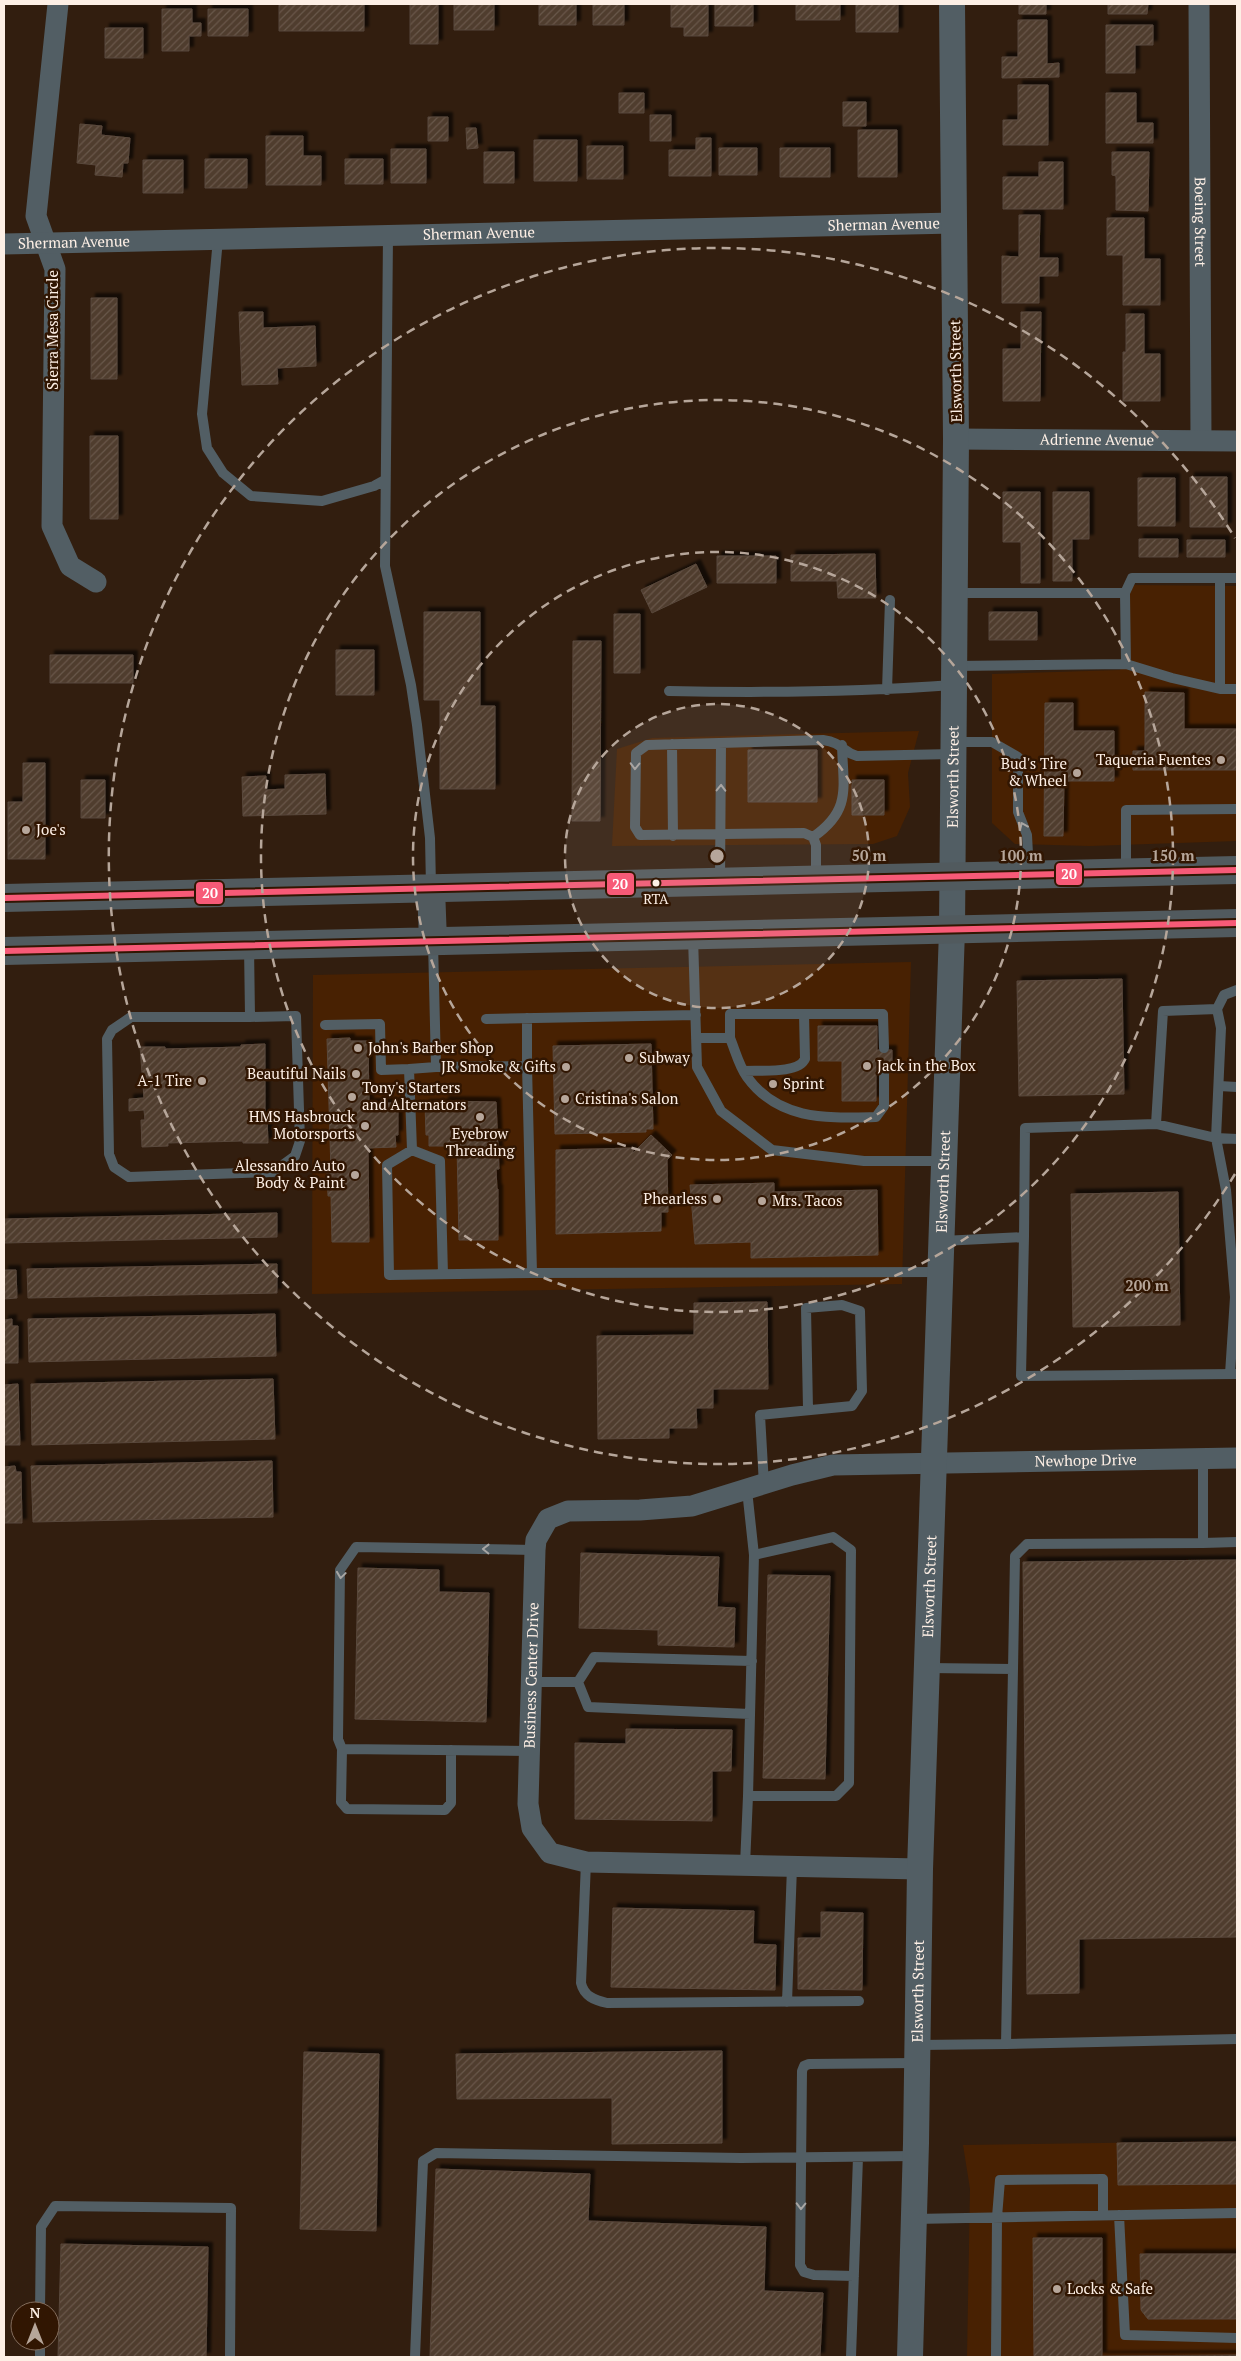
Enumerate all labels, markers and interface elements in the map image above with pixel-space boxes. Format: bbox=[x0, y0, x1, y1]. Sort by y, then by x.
street label: Boeing Street bbox=[1191, 177, 1211, 268]
street label: Sherman Avenue bbox=[827, 212, 940, 235]
street label: Sherman Avenue bbox=[423, 221, 535, 244]
street label: Sherman Avenue bbox=[18, 230, 130, 253]
street label: Sierra Mesa Circle bbox=[42, 270, 62, 390]
street label: Elsworth Street bbox=[944, 319, 966, 422]
street label: Adrienne Avenue bbox=[1040, 429, 1154, 449]
street label: Elsworth Street bbox=[942, 725, 963, 828]
place label: Taqueria Fuentes bbox=[1096, 749, 1211, 769]
place label: Bud's Tire & Wheel bbox=[1001, 753, 1067, 790]
marker: Taqueria Fuentes bbox=[1215, 754, 1227, 766]
one-way arrow bbox=[630, 762, 641, 770]
marker: Bud's Tire & Wheel bbox=[1071, 767, 1083, 779]
one-way arrow bbox=[716, 784, 726, 792]
place label: Joe's bbox=[36, 819, 66, 839]
one-way arrow bbox=[1019, 822, 1030, 831]
marker: Joe's bbox=[20, 824, 32, 836]
text: 50 m bbox=[852, 845, 887, 865]
text: 100 m bbox=[999, 845, 1043, 865]
text: 150 m bbox=[1151, 845, 1195, 865]
centre of rings bbox=[708, 847, 726, 865]
line badge: 20 bbox=[1055, 862, 1083, 886]
text: 20 bbox=[1061, 864, 1077, 883]
line badge: 20 bbox=[606, 872, 635, 896]
text: 20 bbox=[612, 874, 628, 893]
marker: RTA bbox=[651, 878, 661, 888]
line badge: 20 bbox=[195, 881, 224, 905]
text: 20 bbox=[202, 883, 218, 902]
place label: RTA bbox=[643, 889, 669, 908]
place label: John's Barber Shop bbox=[368, 1037, 493, 1057]
marker: John's Barber Shop bbox=[352, 1042, 364, 1054]
place label: Subway bbox=[639, 1047, 690, 1067]
marker: Subway bbox=[623, 1052, 635, 1064]
place label: Jack in the Box bbox=[877, 1055, 976, 1075]
place label: JR Smoke & Gifts bbox=[441, 1056, 556, 1076]
marker: Jack in the Box bbox=[861, 1060, 873, 1072]
marker: JR Smoke & Gifts bbox=[560, 1061, 572, 1073]
place label: Beautiful Nails bbox=[247, 1063, 346, 1083]
marker: Beautiful Nails bbox=[350, 1068, 362, 1080]
place label: A-1 Tire bbox=[137, 1070, 192, 1090]
place label: Sprint bbox=[783, 1073, 825, 1093]
marker: A-1 Tire bbox=[196, 1075, 208, 1087]
place label: Tony's Starters and Alternators bbox=[362, 1077, 466, 1114]
marker: Sprint bbox=[767, 1078, 779, 1090]
place label: Cristina's Salon bbox=[575, 1088, 678, 1108]
marker: Tony's Starters and Alternators bbox=[346, 1091, 358, 1103]
marker: Cristina's Salon bbox=[559, 1093, 571, 1105]
place label: HMS Hasbrouck Motorsports bbox=[249, 1106, 355, 1143]
marker: Eyebrow Threading bbox=[474, 1111, 486, 1123]
marker: HMS Hasbrouck Motorsports bbox=[359, 1120, 371, 1132]
place label: Eyebrow Threading bbox=[446, 1123, 515, 1160]
street label: Elsworth Street bbox=[931, 1129, 954, 1233]
place label: Alessandro Auto Body & Paint bbox=[235, 1155, 345, 1192]
marker: Alessandro Auto Body & Paint bbox=[349, 1169, 361, 1181]
place label: Phearless bbox=[643, 1188, 707, 1208]
place label: Mrs. Tacos bbox=[772, 1190, 842, 1210]
marker: Phearless bbox=[711, 1193, 723, 1205]
marker: Mrs. Tacos bbox=[756, 1195, 768, 1207]
text: 200 m bbox=[1125, 1275, 1169, 1295]
street label: Newhope Drive bbox=[1035, 1449, 1137, 1471]
street label: Elsworth Street bbox=[917, 1534, 940, 1638]
one-way arrow bbox=[482, 1544, 490, 1554]
one-way arrow bbox=[337, 1571, 347, 1580]
street label: Business Center Drive bbox=[519, 1602, 543, 1749]
street label: Elsworth Street bbox=[906, 1939, 928, 2043]
one-way arrow bbox=[796, 2202, 807, 2210]
place label: Locks & Safe bbox=[1067, 2278, 1153, 2298]
marker: Locks & Safe bbox=[1051, 2283, 1063, 2295]
north arrow bbox=[10, 2301, 60, 2351]
text: N bbox=[30, 2303, 41, 2322]

